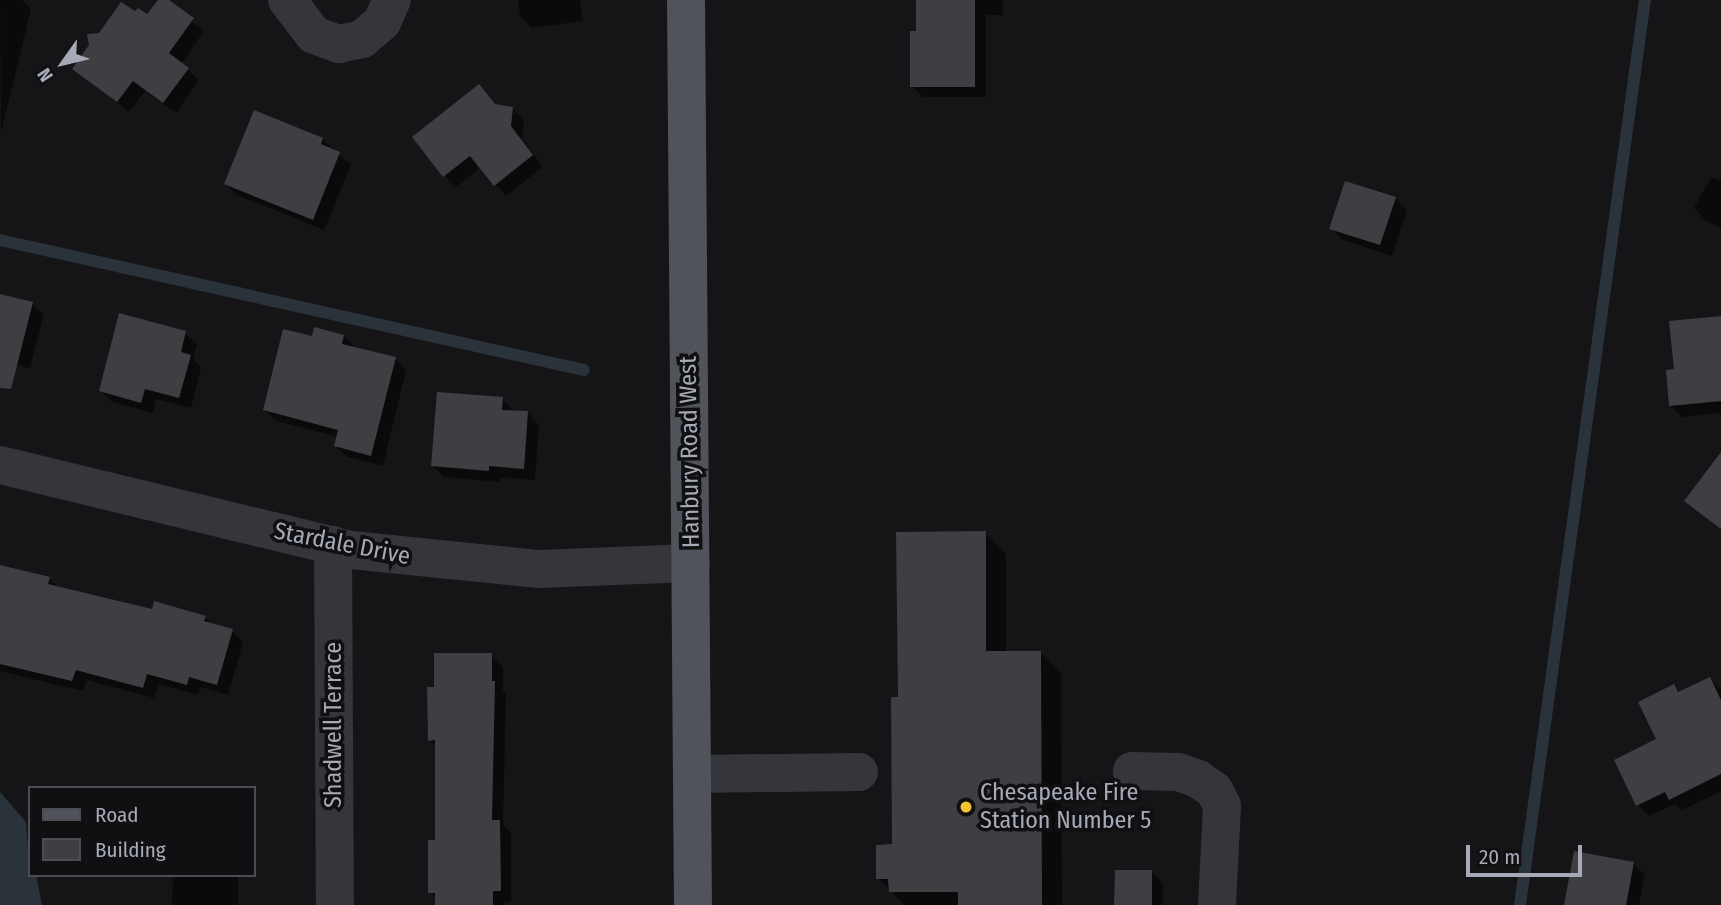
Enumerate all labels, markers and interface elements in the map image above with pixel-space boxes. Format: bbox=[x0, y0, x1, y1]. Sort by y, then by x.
north arrow bbox=[28, 28, 98, 98]
text: N bbox=[32, 64, 58, 86]
street label: Hanbury Road West bbox=[674, 356, 706, 548]
street label: Stardale Drive bbox=[272, 517, 412, 571]
street label: Shadwell Terrace bbox=[320, 642, 348, 808]
place label: Chesapeake Fire Station Number 5 bbox=[980, 779, 1151, 835]
legend bbox=[28, 786, 256, 877]
marker: Chesapeake Fire Station Number 5 bbox=[958, 799, 974, 815]
text: Road bbox=[95, 802, 139, 828]
scale bar bbox=[1469, 832, 1584, 876]
text: Building bbox=[95, 837, 166, 863]
text: 20 m bbox=[1479, 844, 1520, 870]

